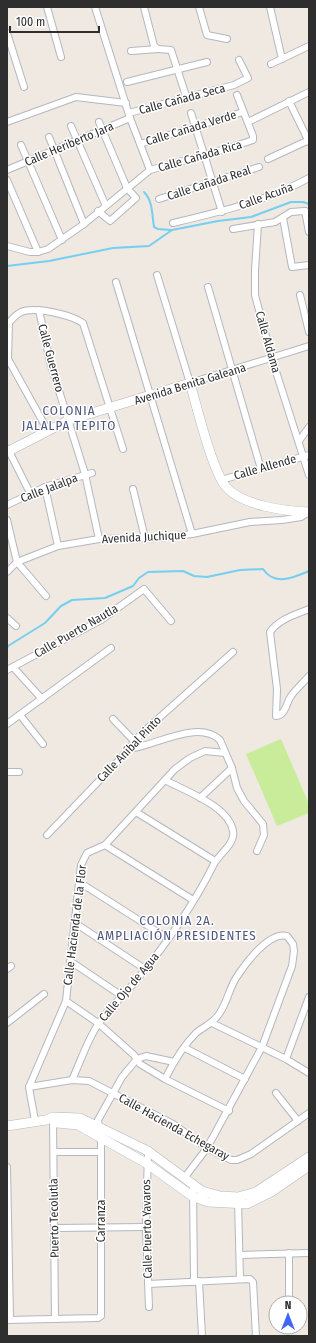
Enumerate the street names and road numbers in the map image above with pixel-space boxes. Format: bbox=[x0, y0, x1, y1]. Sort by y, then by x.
street label: Calle Cañada Seca bbox=[137, 81, 227, 117]
street label: Calle Cañada Verde bbox=[144, 108, 238, 148]
street label: Calle Heriberto Jara bbox=[22, 119, 116, 169]
street label: Calle Cañada Rica bbox=[157, 137, 244, 175]
street label: Calle Cañada Real bbox=[165, 163, 253, 203]
street label: Calle Acuña bbox=[237, 180, 295, 212]
street label: Calle Aldama bbox=[253, 309, 284, 375]
street label: Calle Guerrero bbox=[35, 322, 67, 394]
street label: Avenida Benita Galeana bbox=[132, 360, 248, 408]
street label: Calle Allende bbox=[232, 451, 298, 483]
street label: Calle Jalalpa bbox=[18, 471, 80, 505]
street label: Avenida Juchique bbox=[101, 528, 187, 546]
street label: Calle Puerto Nautla bbox=[32, 601, 120, 661]
street label: Calle Aníbal Pinto bbox=[94, 713, 164, 785]
street label: Calle Hacienda de la Flor bbox=[61, 863, 89, 986]
street label: Calle Ojo de Agua bbox=[96, 950, 162, 1024]
street label: Calle Hacienda Echegaray bbox=[116, 1091, 232, 1164]
street label: Puerto Tecolutla bbox=[46, 1178, 62, 1258]
street label: Calle Puerto Yavaros bbox=[139, 1179, 155, 1279]
street label: Carranza bbox=[94, 1200, 108, 1242]

